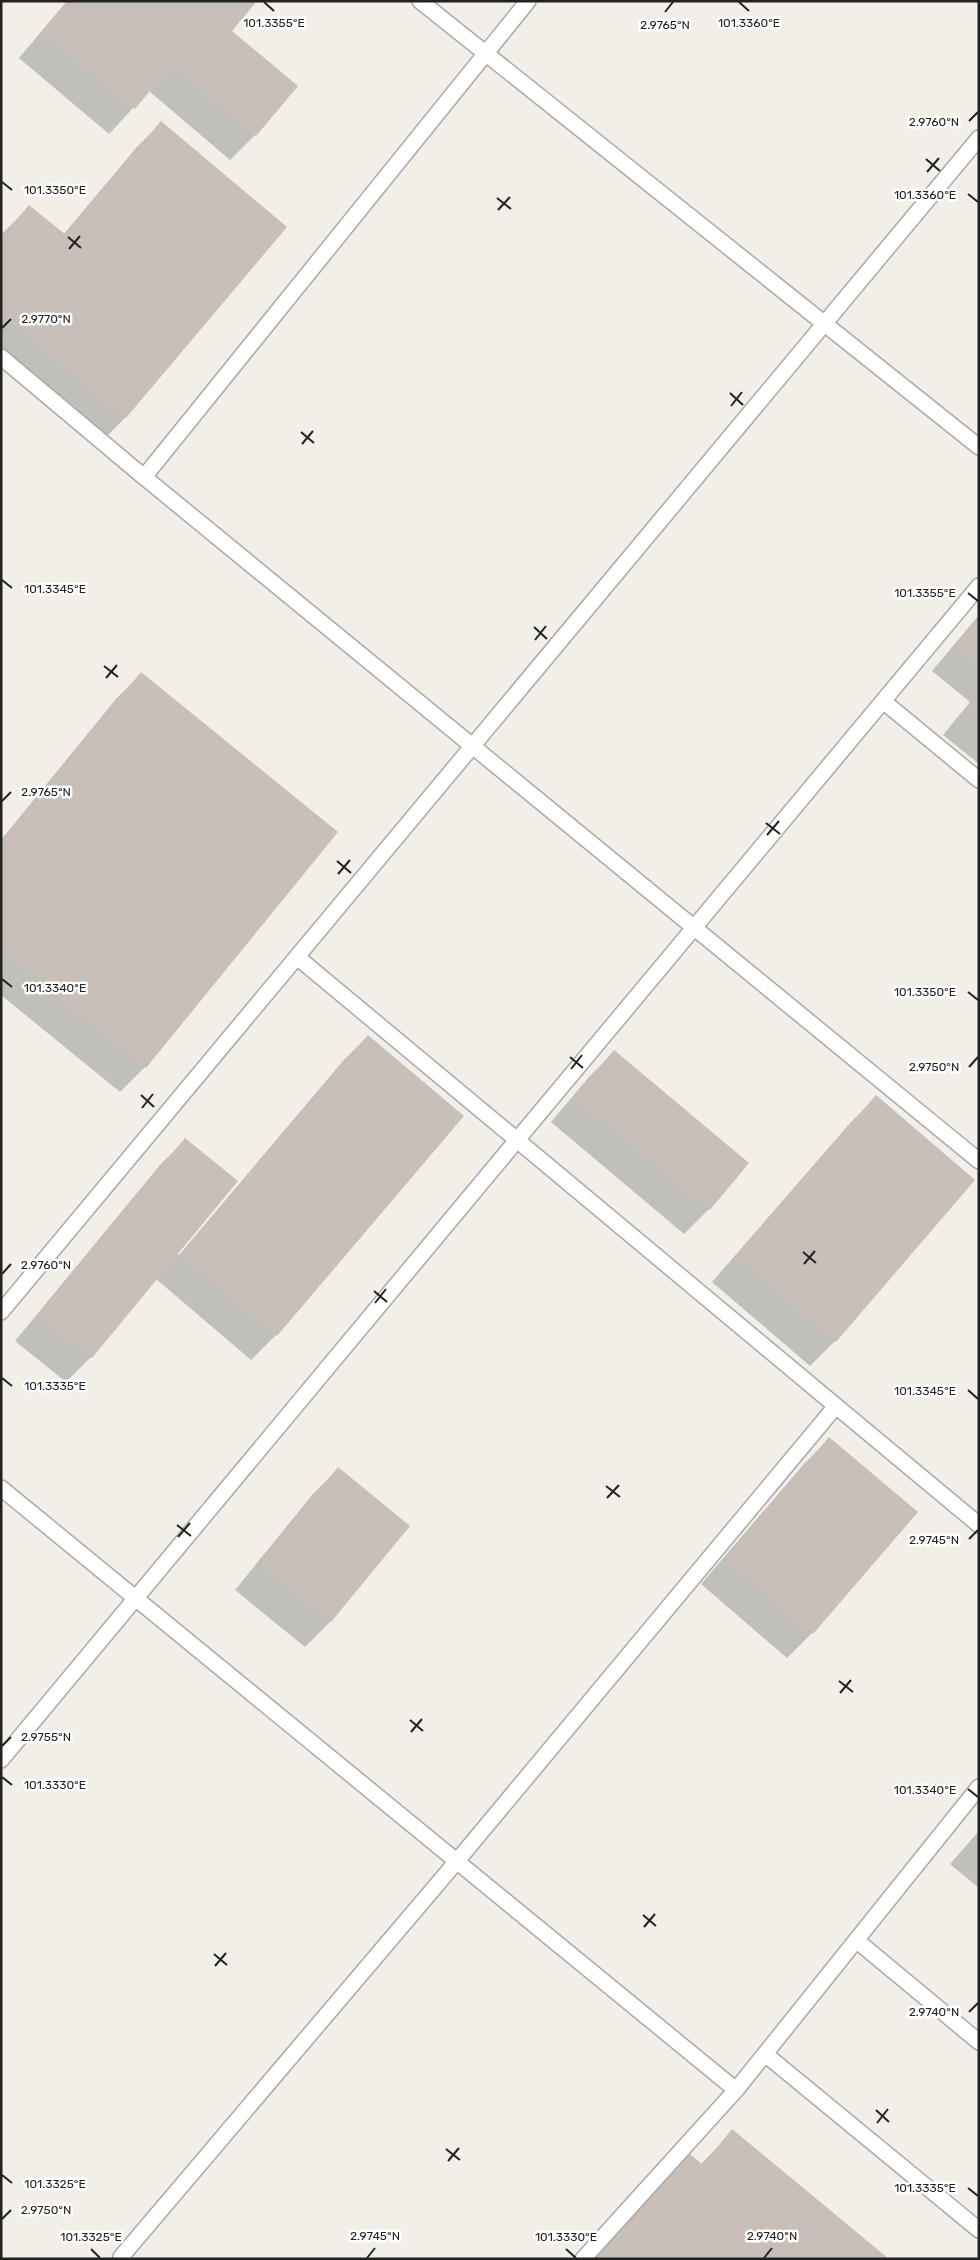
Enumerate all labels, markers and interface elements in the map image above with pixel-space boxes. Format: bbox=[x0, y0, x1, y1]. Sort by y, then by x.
text: 101.3355°E bbox=[243, 16, 305, 30]
text: 101.3360°E bbox=[718, 16, 780, 30]
text: 2.9765°N bbox=[640, 18, 690, 32]
text: 2.9760°N bbox=[909, 115, 959, 129]
text: 101.3350°E bbox=[24, 183, 86, 197]
text: 101.3360°E bbox=[894, 188, 956, 202]
text: 2.9770°N bbox=[21, 312, 71, 326]
text: 101.3345°E bbox=[24, 582, 86, 596]
text: 101.3355°E bbox=[894, 586, 956, 600]
text: 2.9765°N bbox=[21, 785, 71, 799]
text: 101.3340°E bbox=[24, 981, 86, 995]
text: 101.3350°E bbox=[894, 985, 956, 999]
text: 2.9750°N bbox=[909, 1060, 959, 1074]
text: 2.9760°N bbox=[21, 1258, 71, 1272]
text: 101.3335°E bbox=[24, 1379, 86, 1393]
text: 101.3345°E bbox=[894, 1384, 956, 1398]
text: 2.9745°N bbox=[909, 1533, 959, 1547]
text: 2.9755°N bbox=[21, 1730, 71, 1744]
text: 101.3330°E bbox=[24, 1778, 86, 1792]
text: 101.3340°E bbox=[894, 1783, 956, 1797]
text: 2.9740°N bbox=[909, 2005, 959, 2019]
text: 101.3325°E bbox=[24, 2177, 86, 2191]
text: 101.3335°E bbox=[894, 2181, 956, 2195]
text: 2.9750°N bbox=[21, 2203, 71, 2217]
text: 2.9745°N bbox=[350, 2229, 400, 2243]
text: 2.9740°N bbox=[747, 2229, 797, 2243]
text: 101.3325°E bbox=[60, 2230, 122, 2244]
text: 101.3330°E bbox=[535, 2230, 597, 2244]

